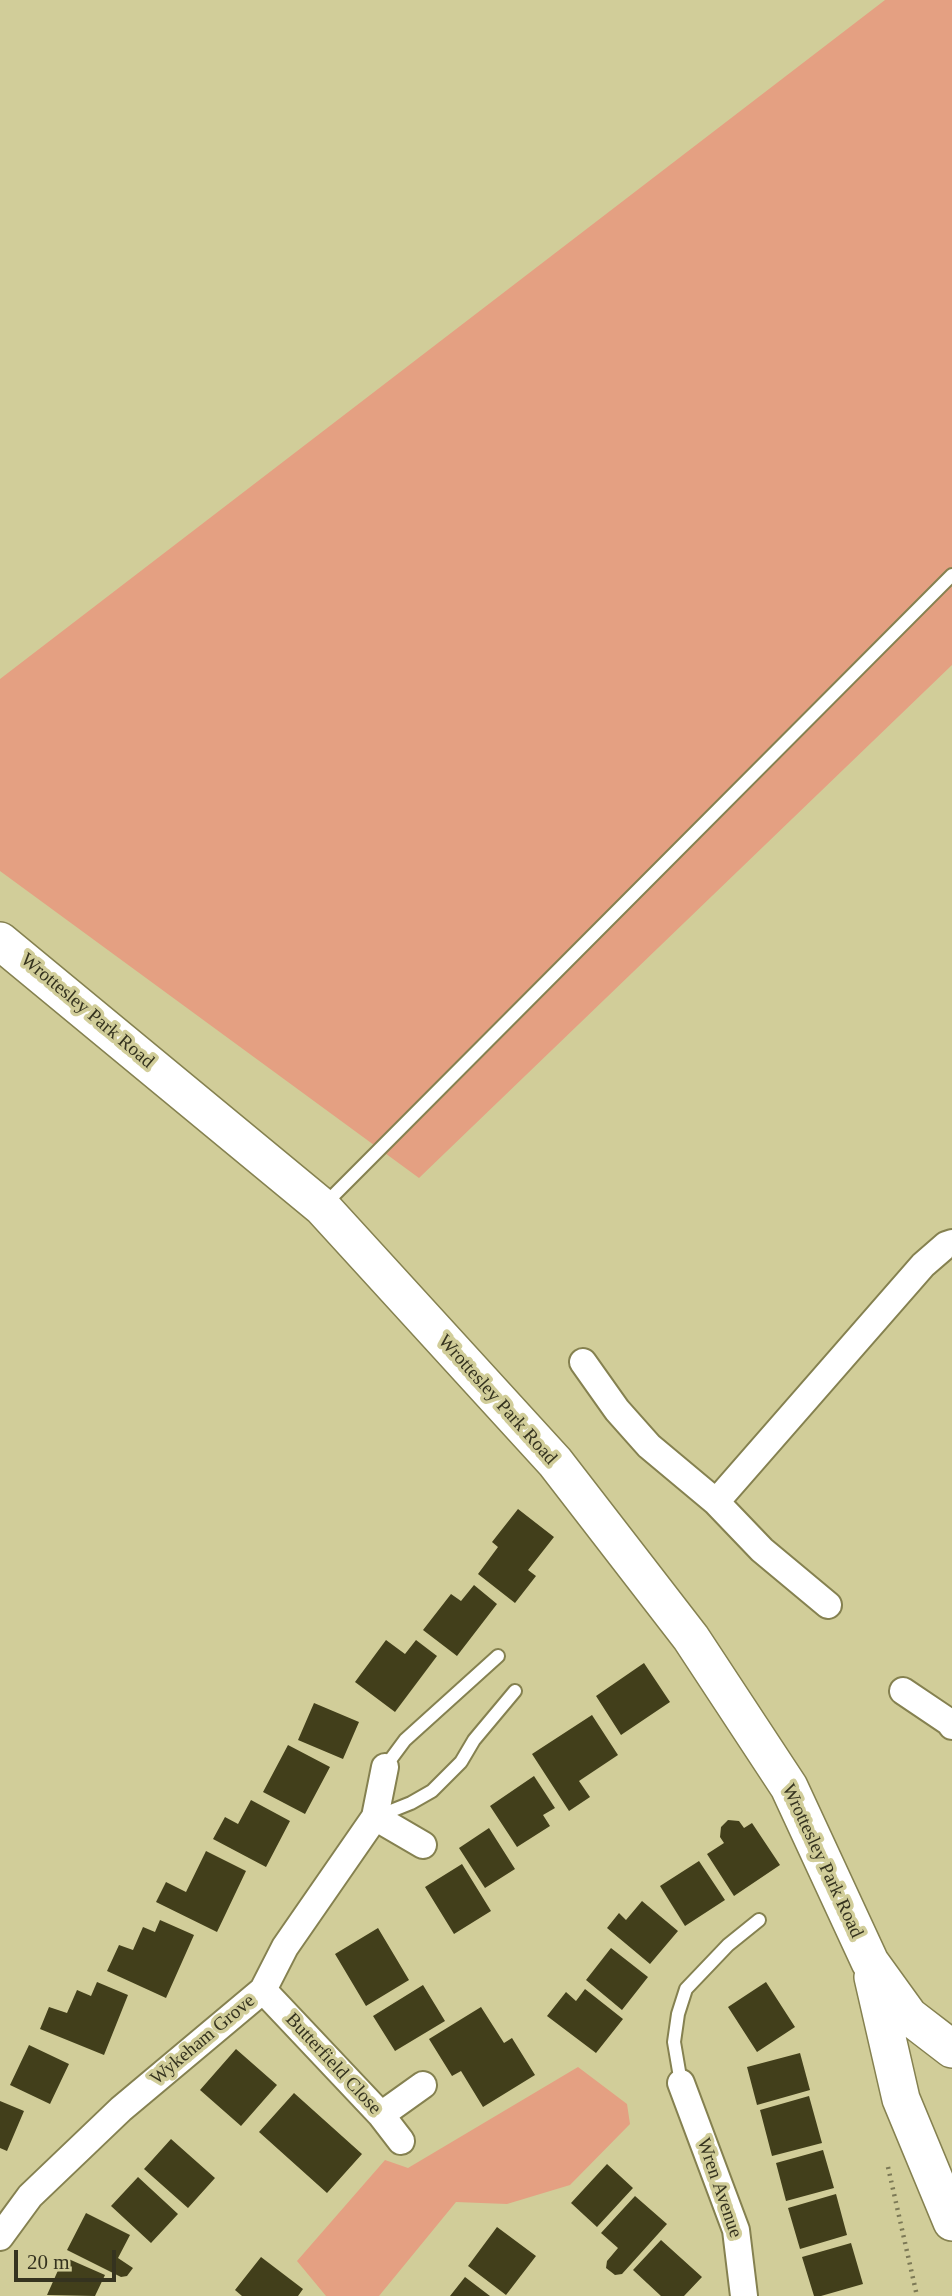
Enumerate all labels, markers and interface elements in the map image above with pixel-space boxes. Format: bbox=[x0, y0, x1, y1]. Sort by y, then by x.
street label: Wrottesley Park Road bbox=[16, 949, 158, 1073]
street label: Wrottesley Park Road bbox=[433, 1330, 561, 1470]
street label: Wrottesley Park Road bbox=[776, 1780, 868, 1942]
street label: Wykeham Grove bbox=[146, 1990, 260, 2090]
street label: Butterfield Close bbox=[280, 2009, 386, 2119]
street label: Wren Avenue bbox=[691, 2135, 747, 2241]
scale bar bbox=[18, 2236, 119, 2280]
text: 20 m bbox=[27, 2250, 70, 2274]

